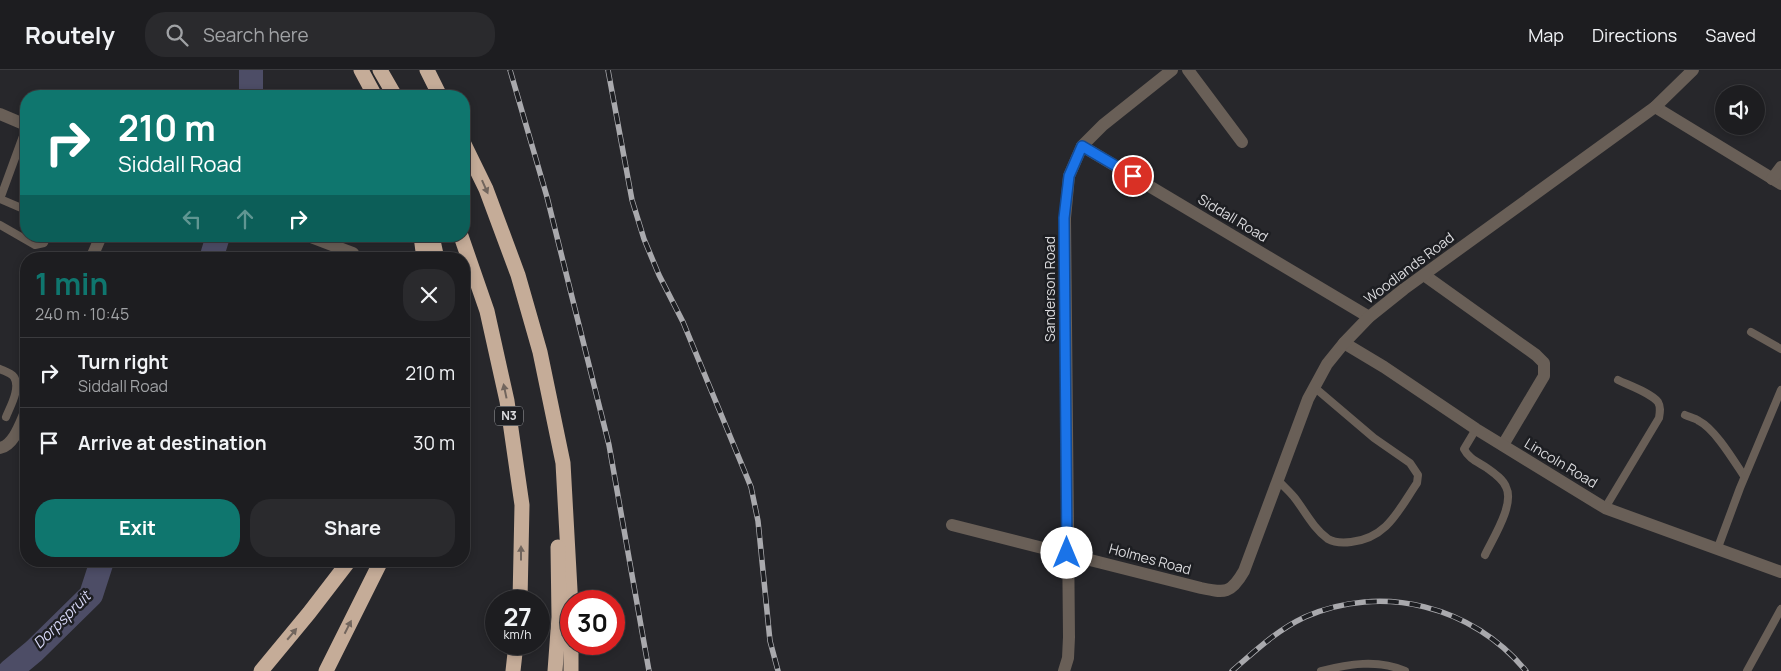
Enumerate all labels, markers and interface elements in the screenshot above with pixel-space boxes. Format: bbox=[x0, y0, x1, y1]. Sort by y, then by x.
search box bbox=[145, 12, 495, 57]
text: Routely bbox=[25, 18, 115, 51]
icon: search bbox=[163, 21, 191, 49]
text: Search here bbox=[203, 22, 309, 48]
text: Map bbox=[1528, 23, 1564, 47]
text: Directions bbox=[1592, 23, 1677, 47]
text: Saved bbox=[1705, 23, 1756, 47]
map controls bbox=[1715, 85, 1765, 135]
button: sound bbox=[1715, 85, 1765, 135]
text: 210 m bbox=[118, 104, 216, 152]
icon: right bbox=[35, 110, 100, 175]
text: Siddall Road bbox=[118, 149, 242, 179]
pin bbox=[1112, 155, 1154, 197]
icon: arrive bbox=[1119, 162, 1147, 190]
one-way arrow bbox=[482, 180, 490, 194]
street label: Siddall Road bbox=[1195, 189, 1272, 246]
icon: left bbox=[178, 205, 206, 233]
icon: ahead bbox=[231, 205, 259, 233]
icon: right bbox=[284, 205, 312, 233]
street label: Woodlands Road bbox=[1360, 227, 1458, 308]
street label: Sanderson Road bbox=[1040, 236, 1059, 342]
text: 1 min bbox=[35, 263, 108, 304]
button: close bbox=[403, 269, 455, 321]
text: 240 m · 10:45 bbox=[35, 303, 129, 325]
text: Turn right bbox=[78, 349, 168, 375]
icon: right bbox=[35, 359, 63, 387]
text: 210 m bbox=[405, 360, 455, 386]
text: Siddall Road bbox=[78, 375, 168, 397]
one-way arrow bbox=[501, 384, 509, 399]
road number: N3 bbox=[495, 406, 523, 426]
icon: arrive bbox=[35, 429, 63, 457]
text: Arrive at destination bbox=[78, 430, 267, 456]
text: 30 m bbox=[413, 430, 455, 456]
street label: Lincoln Road bbox=[1521, 433, 1601, 492]
button: Exit bbox=[35, 499, 240, 557]
button: Share bbox=[250, 499, 455, 557]
position arrow bbox=[1040, 526, 1092, 578]
street label: Holmes Road bbox=[1107, 538, 1193, 579]
one-way arrow bbox=[518, 544, 526, 560]
water label: Dorpspruit bbox=[28, 585, 97, 653]
speed limit sign: 30 bbox=[560, 590, 625, 655]
text: 27 bbox=[503, 599, 532, 634]
one-way arrow bbox=[344, 620, 352, 635]
text: km/h bbox=[504, 626, 531, 643]
one-way arrow bbox=[287, 627, 298, 640]

